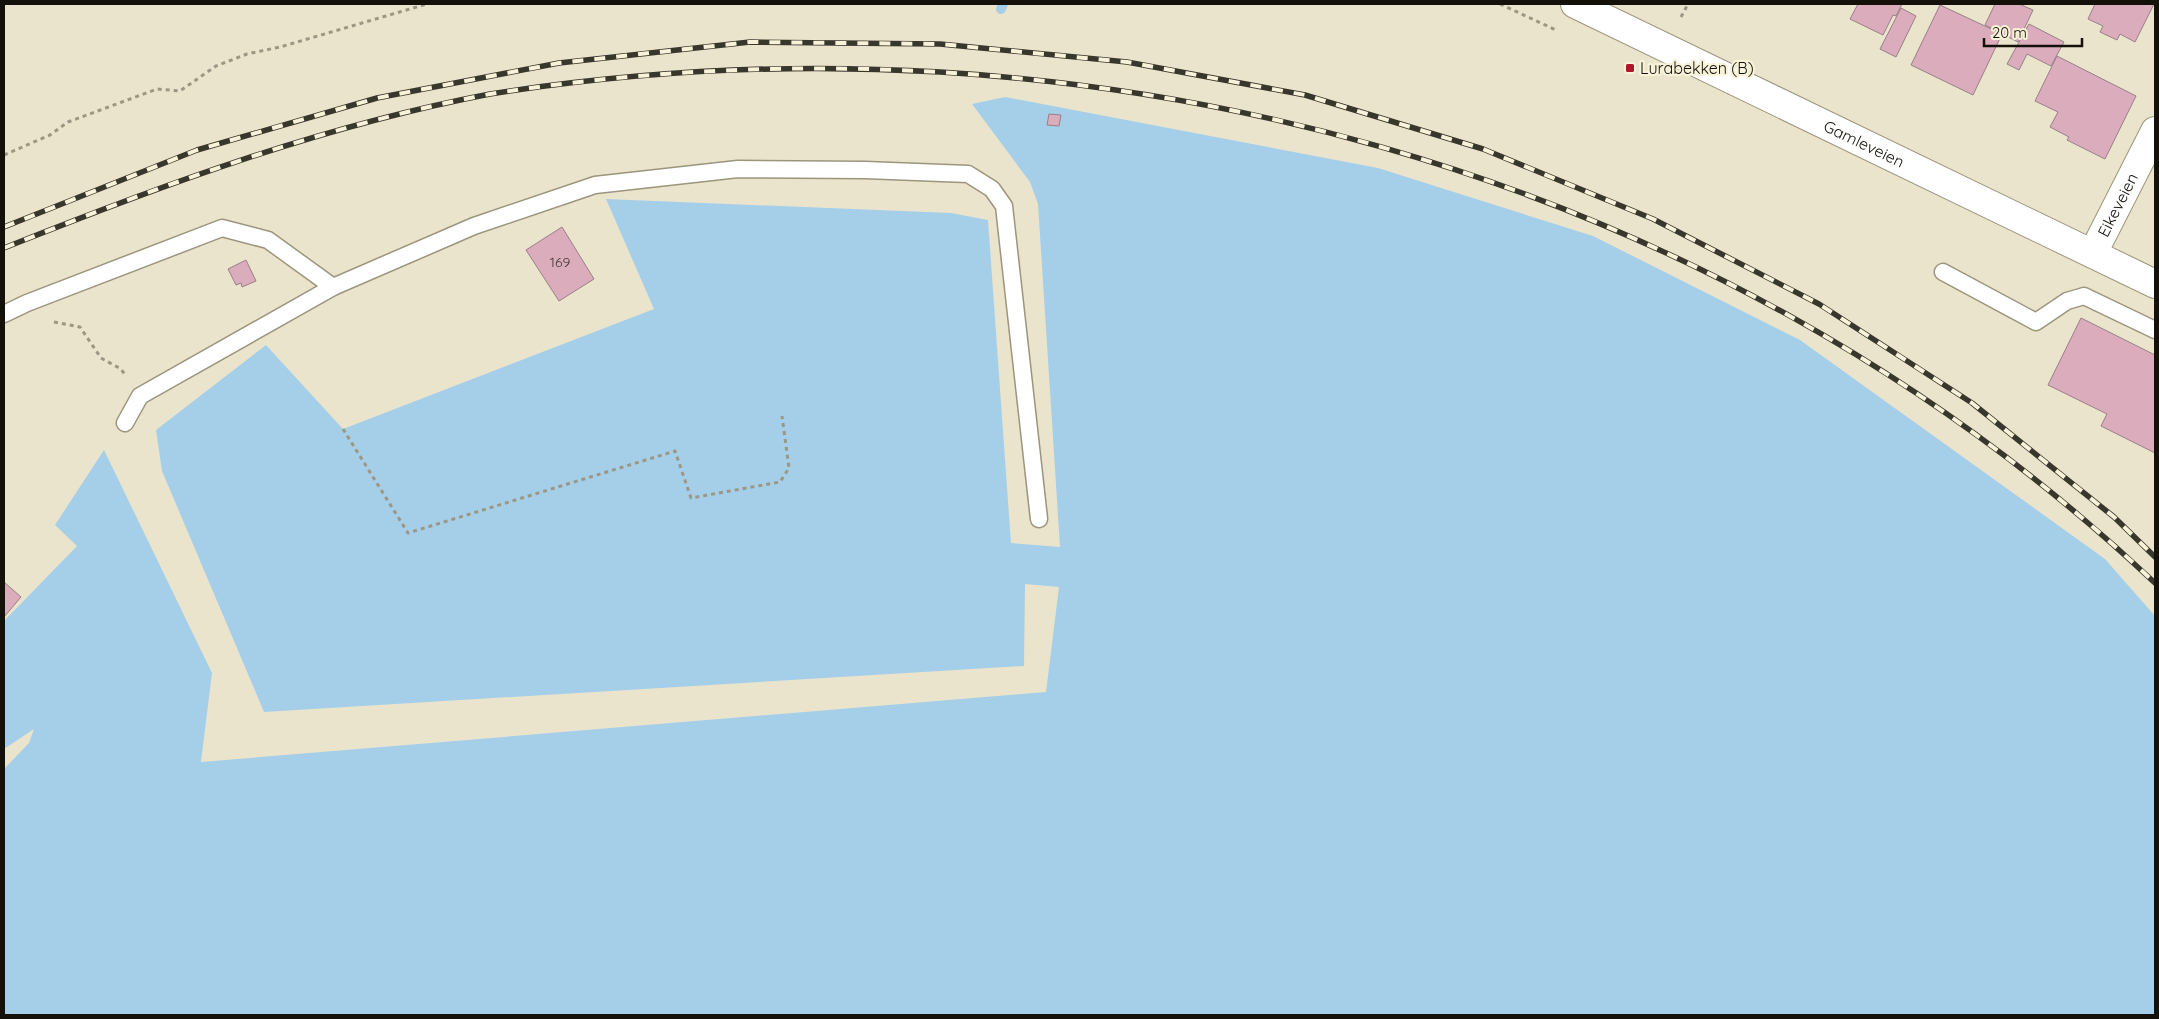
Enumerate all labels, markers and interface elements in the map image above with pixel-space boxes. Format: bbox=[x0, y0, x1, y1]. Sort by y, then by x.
scale bar bbox=[1984, 15, 2082, 47]
text: 20 m bbox=[1992, 23, 2027, 42]
place label: Lurabekken (B) bbox=[1640, 58, 1754, 78]
marker: Lurabekken (B) bbox=[1624, 62, 1636, 74]
street label: Gamleveien bbox=[1820, 116, 1908, 172]
street label: Eikeveien bbox=[2093, 170, 2142, 240]
house number: 169 bbox=[550, 253, 570, 271]

